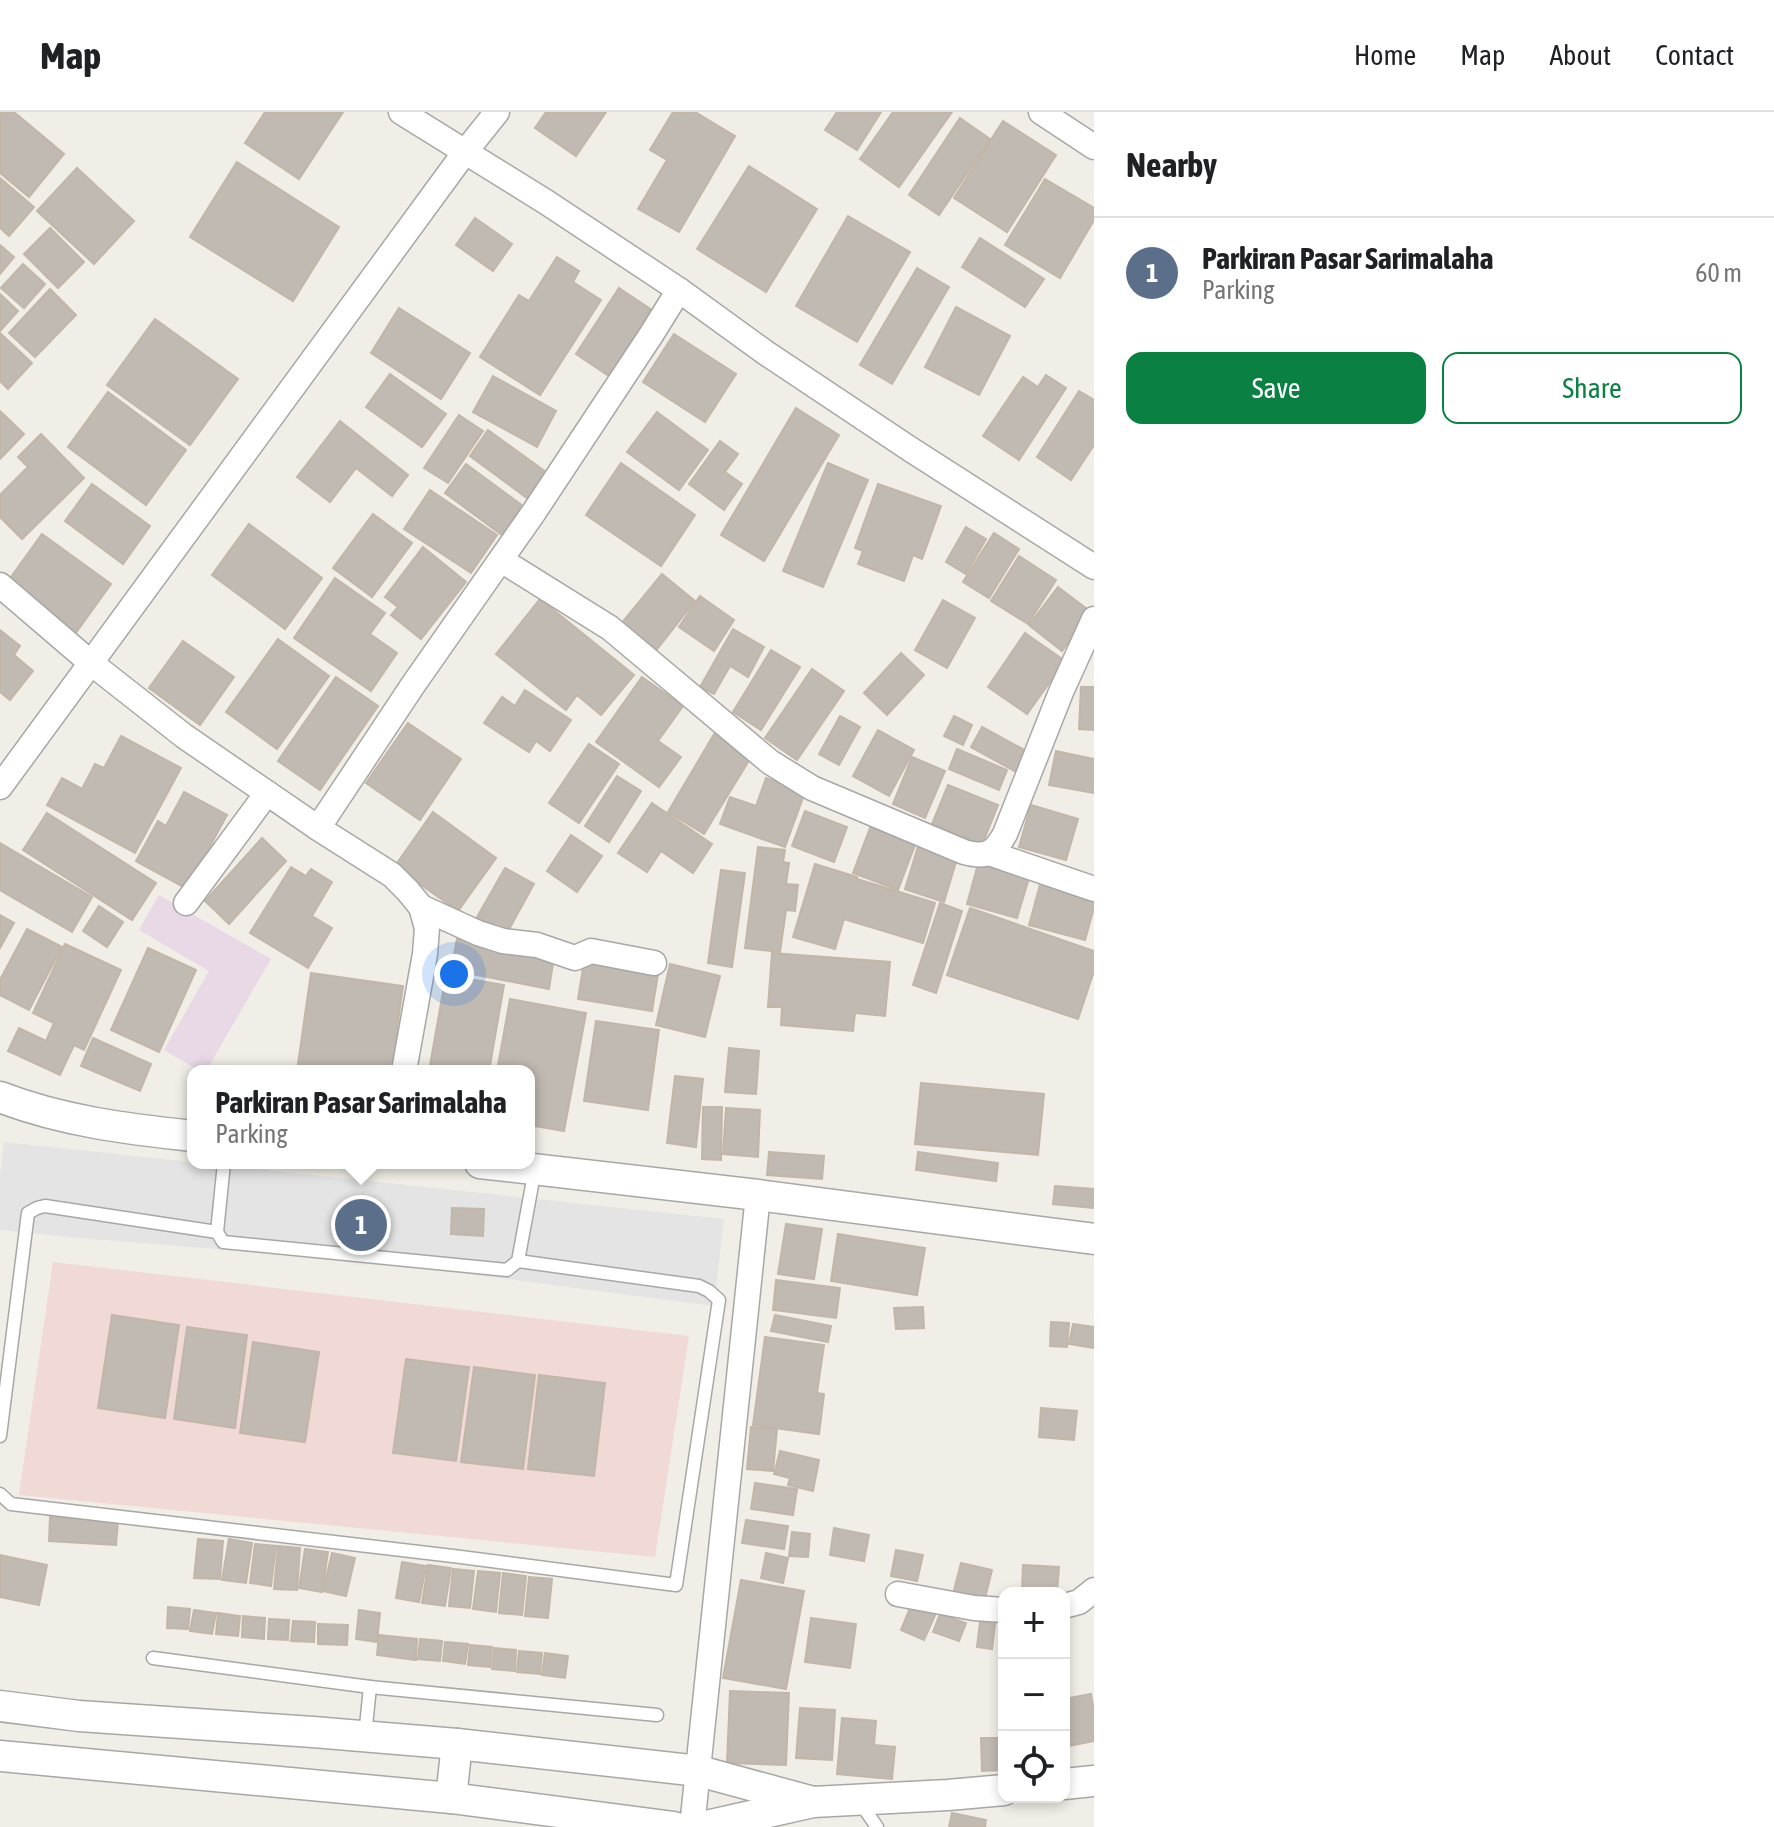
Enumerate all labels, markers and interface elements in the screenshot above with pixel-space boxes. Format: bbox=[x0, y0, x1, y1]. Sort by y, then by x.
text: Map bbox=[40, 34, 101, 77]
text: Home bbox=[1354, 39, 1416, 71]
text: Map bbox=[1460, 39, 1505, 71]
text: About bbox=[1549, 39, 1611, 71]
text: Contact bbox=[1655, 39, 1734, 71]
text: Nearby bbox=[1126, 145, 1217, 184]
text: Parkiran Pasar Sarimalaha bbox=[1202, 241, 1494, 275]
text: 1 bbox=[1146, 258, 1158, 288]
text: 60 m bbox=[1695, 258, 1742, 288]
text: Parking bbox=[1202, 275, 1274, 305]
button: Save bbox=[1126, 352, 1426, 424]
button: Share bbox=[1442, 352, 1742, 424]
your location bbox=[434, 954, 474, 994]
popup bbox=[187, 1065, 535, 1169]
text: Parkiran Pasar Sarimalaha bbox=[215, 1085, 507, 1119]
text: Parking bbox=[215, 1119, 288, 1149]
pin: 1 bbox=[335, 1195, 387, 1255]
map controls bbox=[998, 1587, 1070, 1803]
button: + bbox=[998, 1587, 1070, 1659]
button: − bbox=[998, 1659, 1070, 1731]
button: locate bbox=[998, 1731, 1070, 1803]

